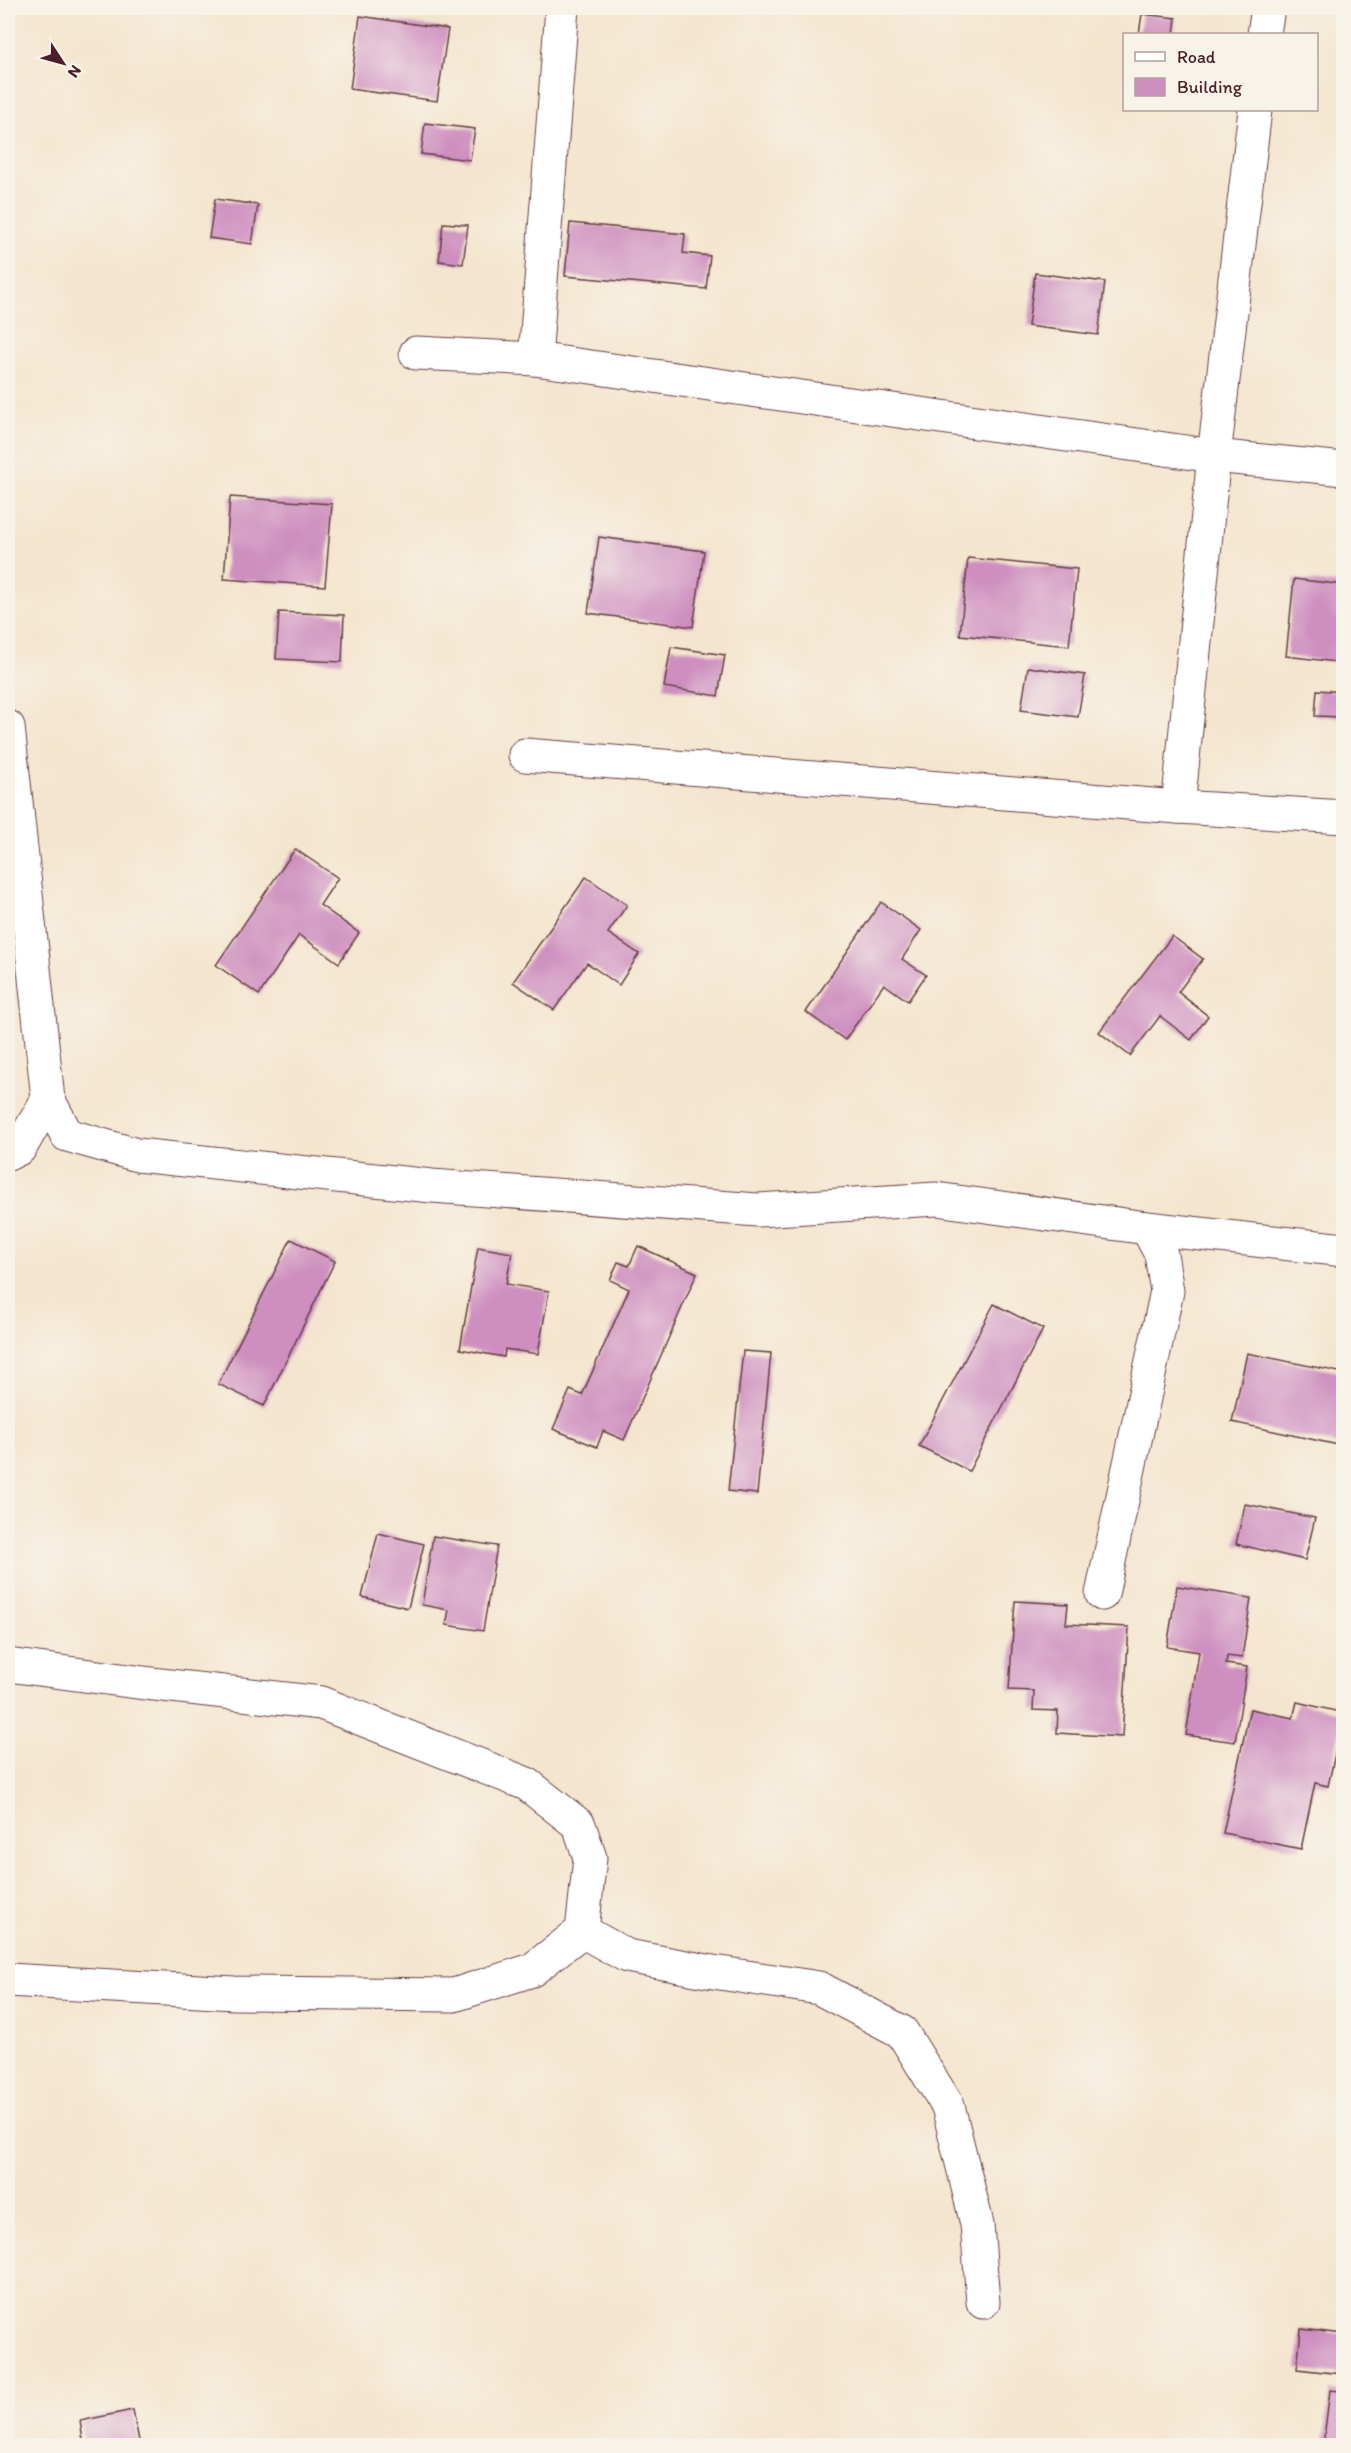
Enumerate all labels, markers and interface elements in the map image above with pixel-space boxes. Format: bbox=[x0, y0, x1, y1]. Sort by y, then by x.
north arrow bbox=[33, 33, 93, 93]
legend bbox=[1123, 33, 1318, 111]
text: Road bbox=[1177, 46, 1216, 68]
text: N bbox=[64, 62, 86, 81]
text: Building bbox=[1177, 76, 1243, 98]

